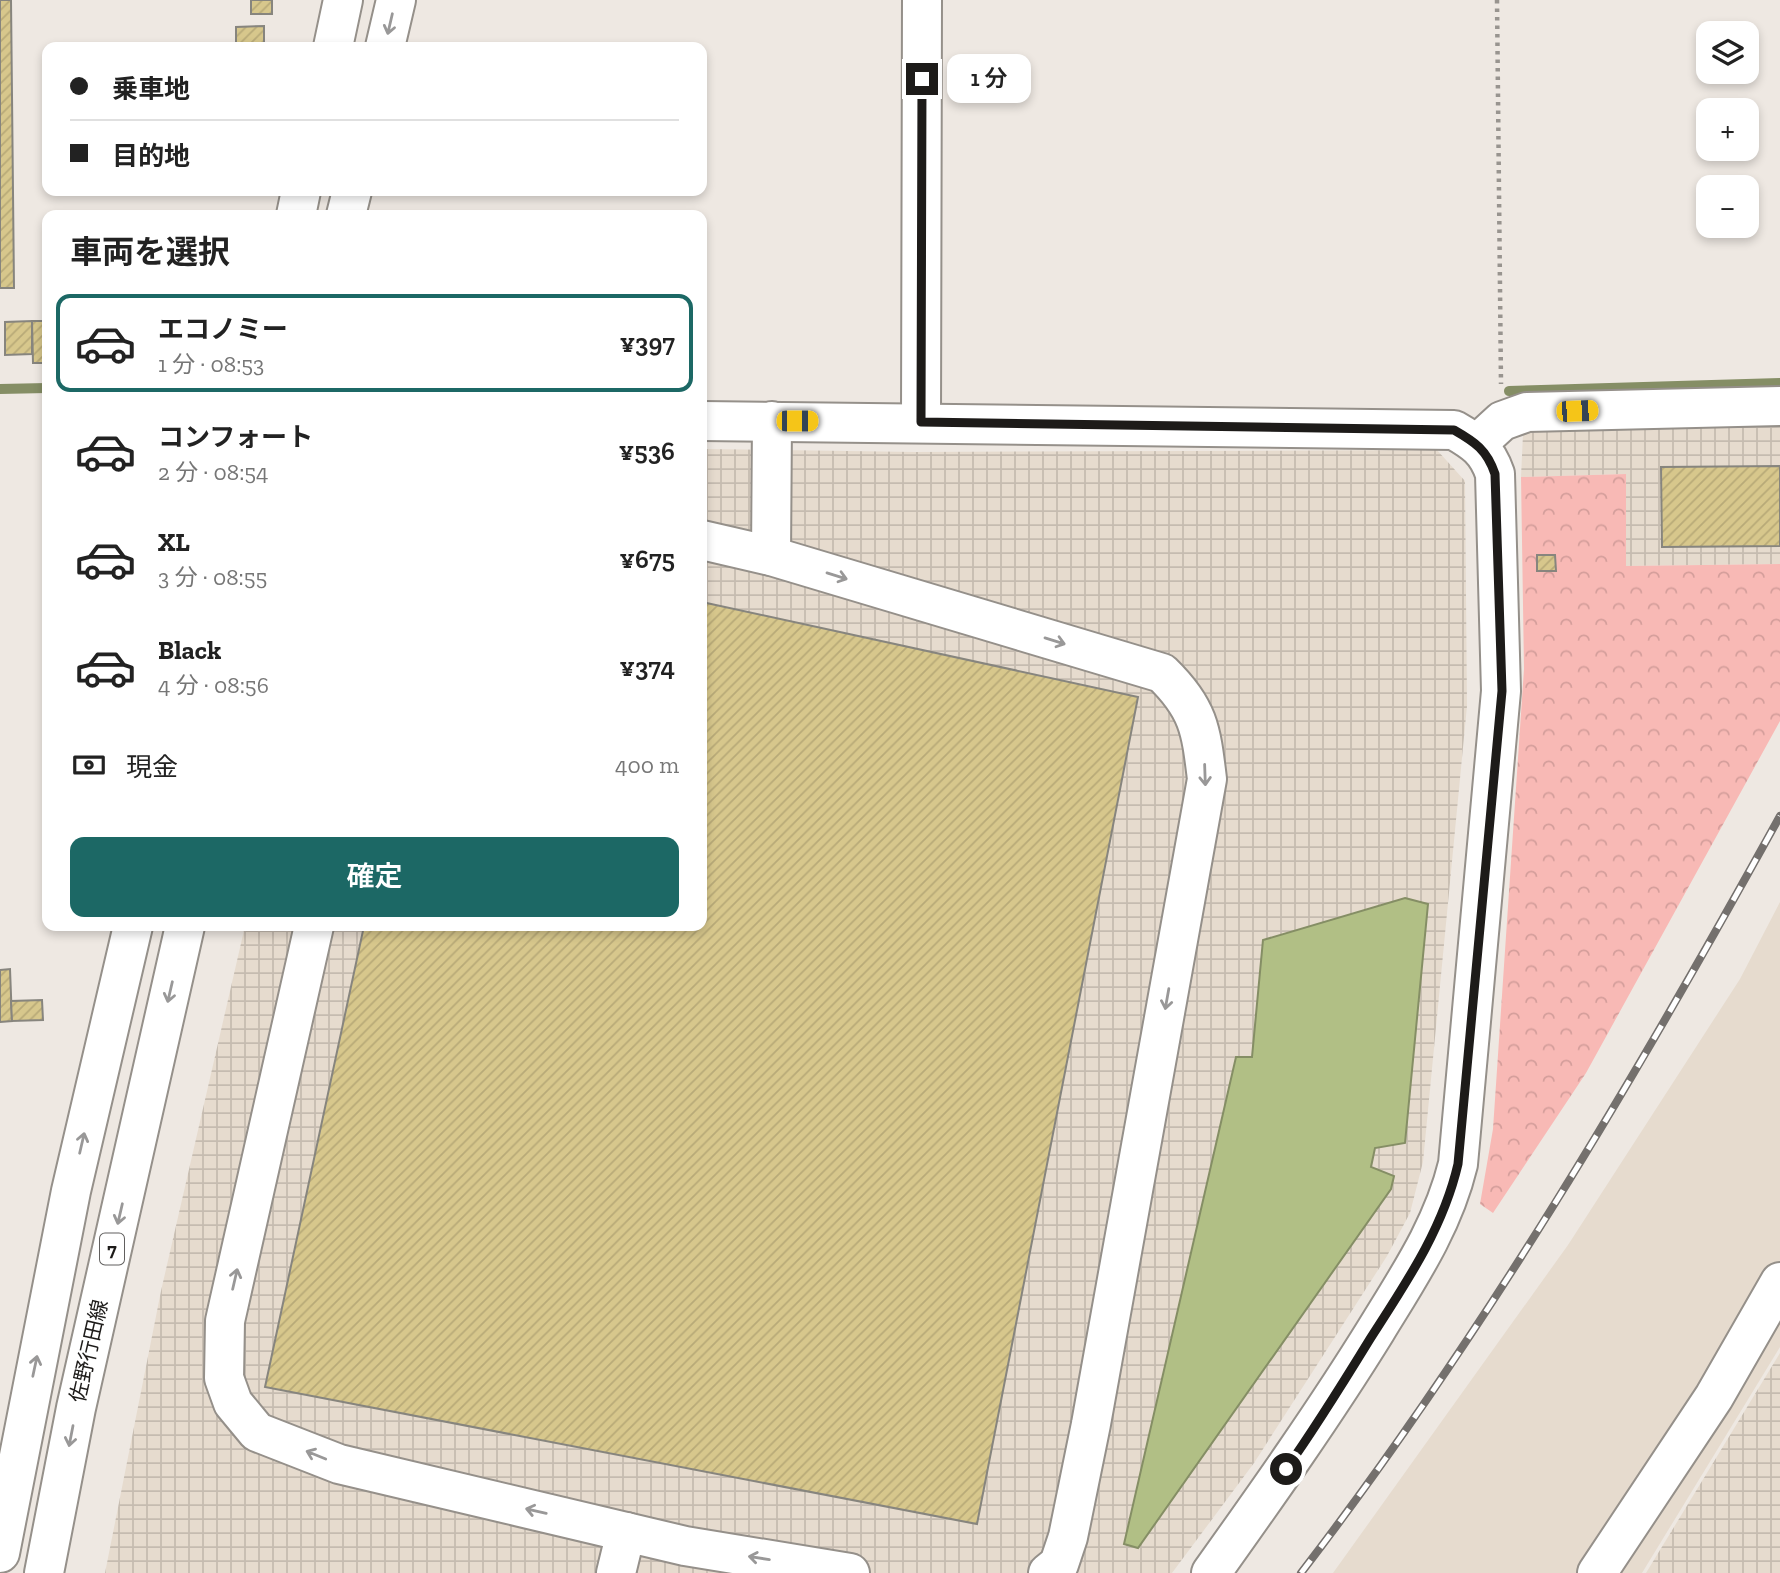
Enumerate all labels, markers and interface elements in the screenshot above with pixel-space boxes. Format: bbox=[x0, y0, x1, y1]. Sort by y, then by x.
one-way arrow bbox=[383, 12, 396, 35]
map controls bbox=[1696, 21, 1759, 238]
button: layers bbox=[1696, 21, 1759, 84]
callout: 1 分 bbox=[946, 55, 1030, 104]
route end bbox=[906, 63, 938, 95]
text: 1 分 bbox=[971, 64, 1007, 92]
text: 乗車地 bbox=[112, 73, 190, 105]
button: + bbox=[1696, 98, 1759, 161]
text: 目的地 bbox=[112, 140, 190, 172]
button: − bbox=[1696, 175, 1759, 238]
text: 車両を選択 bbox=[70, 233, 230, 271]
icon: car bbox=[74, 312, 137, 375]
text: エコノミー bbox=[158, 313, 288, 345]
text: ¥397 bbox=[620, 327, 675, 359]
text: 1 分 · 08:53 bbox=[158, 350, 264, 378]
car bbox=[1556, 400, 1599, 422]
car bbox=[777, 411, 819, 432]
icon: car bbox=[74, 420, 137, 483]
text: コンフォート bbox=[158, 421, 313, 453]
text: ¥536 bbox=[619, 435, 675, 467]
text: 2 分 · 08:54 bbox=[158, 458, 269, 486]
text: XL bbox=[158, 526, 190, 558]
icon: car bbox=[74, 528, 137, 591]
text: ¥675 bbox=[620, 543, 675, 575]
text: 3 分 · 08:55 bbox=[158, 563, 267, 591]
one-way arrow bbox=[826, 570, 848, 583]
text: Black bbox=[158, 634, 221, 666]
one-way arrow bbox=[1044, 635, 1066, 648]
icon: car bbox=[74, 636, 137, 699]
text: ¥374 bbox=[620, 651, 675, 683]
text: 4 分 · 08:56 bbox=[158, 671, 269, 699]
icon: cash bbox=[70, 746, 108, 784]
text: 現金 bbox=[126, 751, 178, 783]
text: 400 m bbox=[615, 751, 679, 779]
one-way arrow bbox=[1199, 763, 1212, 786]
button: 確定 bbox=[70, 837, 679, 917]
one-way arrow bbox=[163, 980, 177, 1003]
one-way arrow bbox=[1160, 987, 1174, 1010]
one-way arrow bbox=[76, 1132, 90, 1155]
one-way arrow bbox=[113, 1202, 127, 1225]
road number: 7 bbox=[100, 1233, 124, 1264]
one-way arrow bbox=[229, 1268, 242, 1291]
street label: 佐野行田線 bbox=[65, 1297, 113, 1405]
one-way arrow bbox=[29, 1355, 43, 1378]
one-way arrow bbox=[64, 1424, 77, 1447]
one-way arrow bbox=[305, 1448, 327, 1461]
route start bbox=[1270, 1453, 1302, 1485]
one-way arrow bbox=[525, 1503, 548, 1517]
one-way arrow bbox=[748, 1551, 771, 1564]

